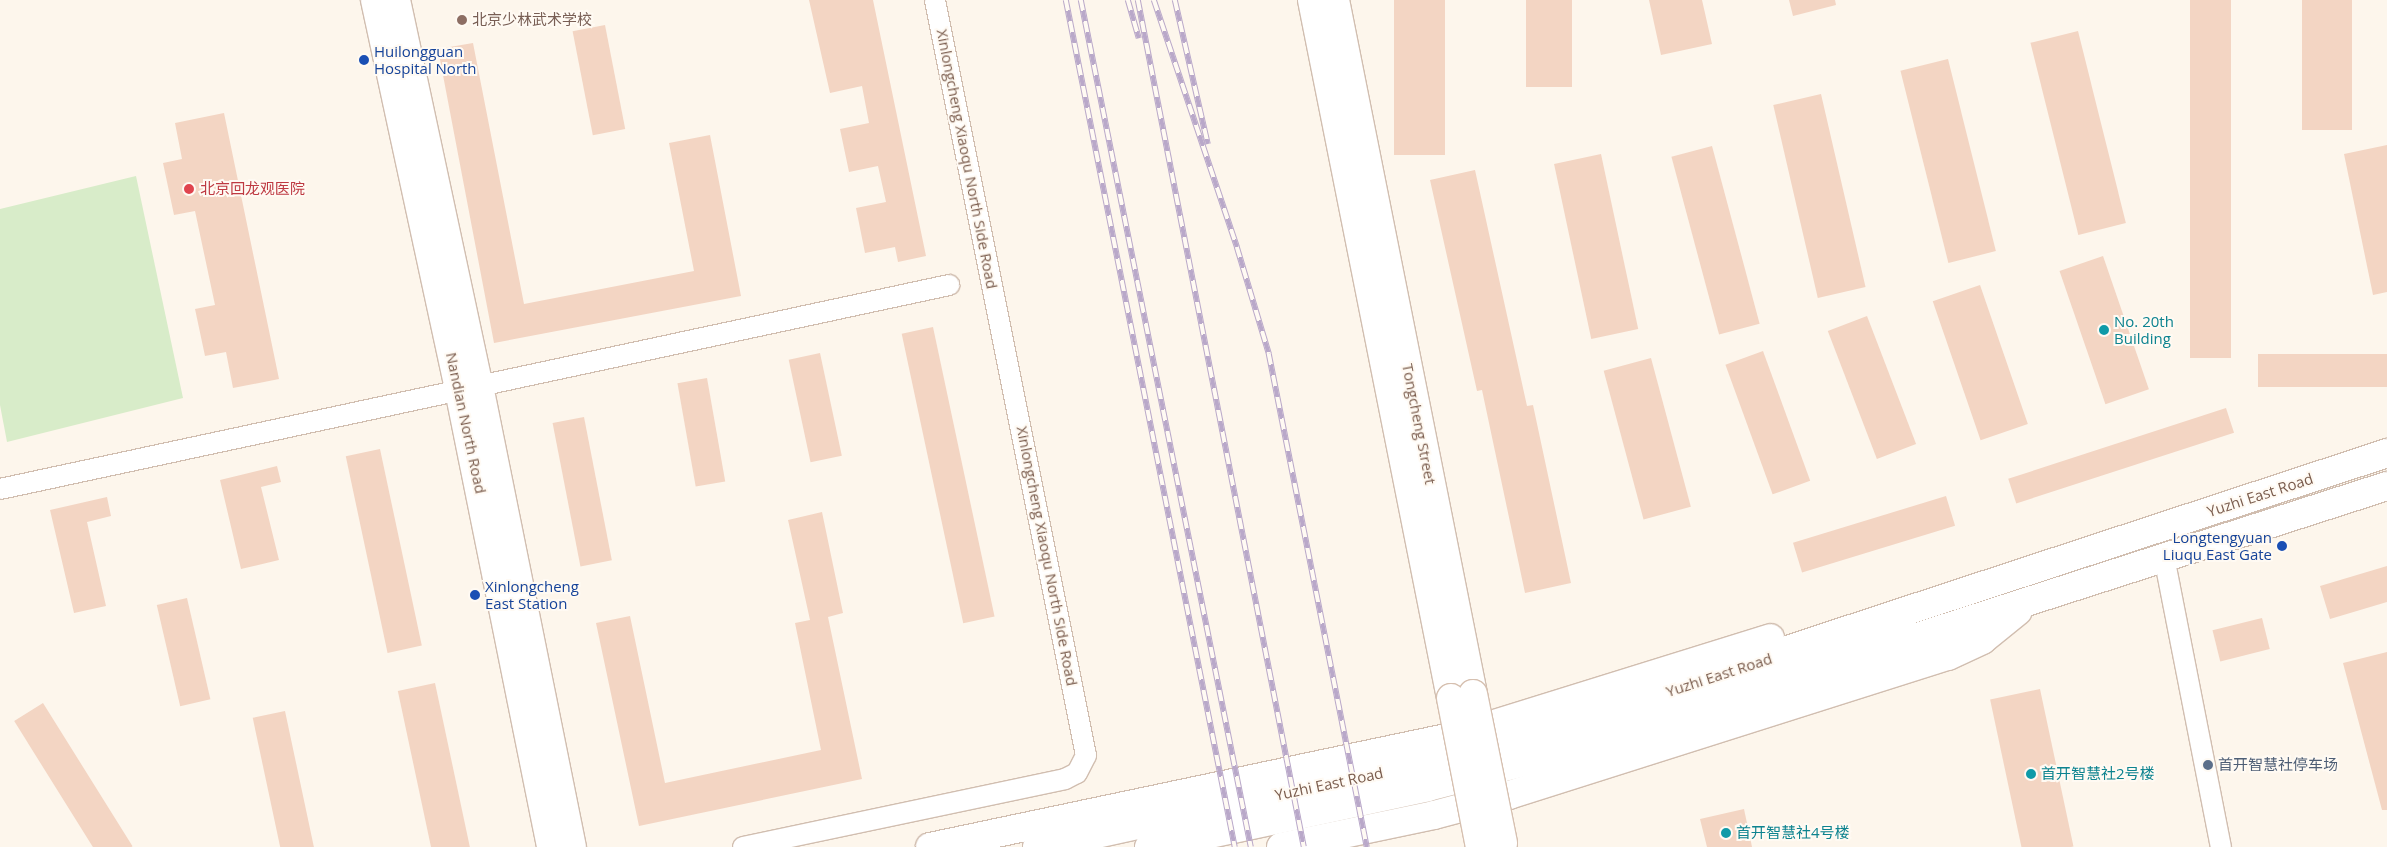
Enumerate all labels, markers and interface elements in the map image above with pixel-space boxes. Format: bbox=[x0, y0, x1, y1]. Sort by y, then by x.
place label: 北京少林武术学校 bbox=[472, 11, 592, 29]
marker: 北京少林武术学校 bbox=[456, 14, 468, 26]
street label: Xinlongcheng Xiaoqu North Side Road bbox=[933, 28, 1001, 290]
place label: Huilongguan Hospital North bbox=[374, 42, 477, 77]
marker: Huilongguan Hospital North bbox=[358, 54, 370, 66]
place label: 北京回龙观医院 bbox=[200, 180, 305, 198]
marker: 北京回龙观医院 bbox=[182, 182, 196, 196]
place label: No. 20th Building bbox=[2114, 312, 2174, 347]
marker: No. 20th Building bbox=[2098, 324, 2110, 336]
street label: Nandian North Road bbox=[442, 351, 490, 495]
street label: Tongcheng Street bbox=[1398, 362, 1440, 486]
street label: Xinlongcheng Xiaoqu North Side Road bbox=[1013, 425, 1081, 687]
street label: Yuzhi East Road bbox=[2205, 469, 2315, 521]
place label: Longtengyuan Liuqu East Gate bbox=[2163, 528, 2272, 563]
marker: Longtengyuan Liuqu East Gate bbox=[2276, 540, 2288, 552]
place label: Xinlongcheng East Station bbox=[485, 577, 579, 612]
marker: Xinlongcheng East Station bbox=[469, 589, 481, 601]
street label: Yuzhi East Road bbox=[1664, 649, 1774, 701]
place label: 首开智慧社停车场 bbox=[2218, 756, 2338, 774]
marker: 首开智慧社停车场 bbox=[2202, 759, 2214, 771]
street label: Yuzhi East Road bbox=[1273, 764, 1385, 804]
place label: 首开智慧社2号楼 bbox=[2041, 765, 2155, 783]
marker: 首开智慧社2号楼 bbox=[2025, 768, 2037, 780]
place label: 首开智慧社4号楼 bbox=[1736, 824, 1850, 842]
marker: 首开智慧社4号楼 bbox=[1720, 827, 1732, 839]

